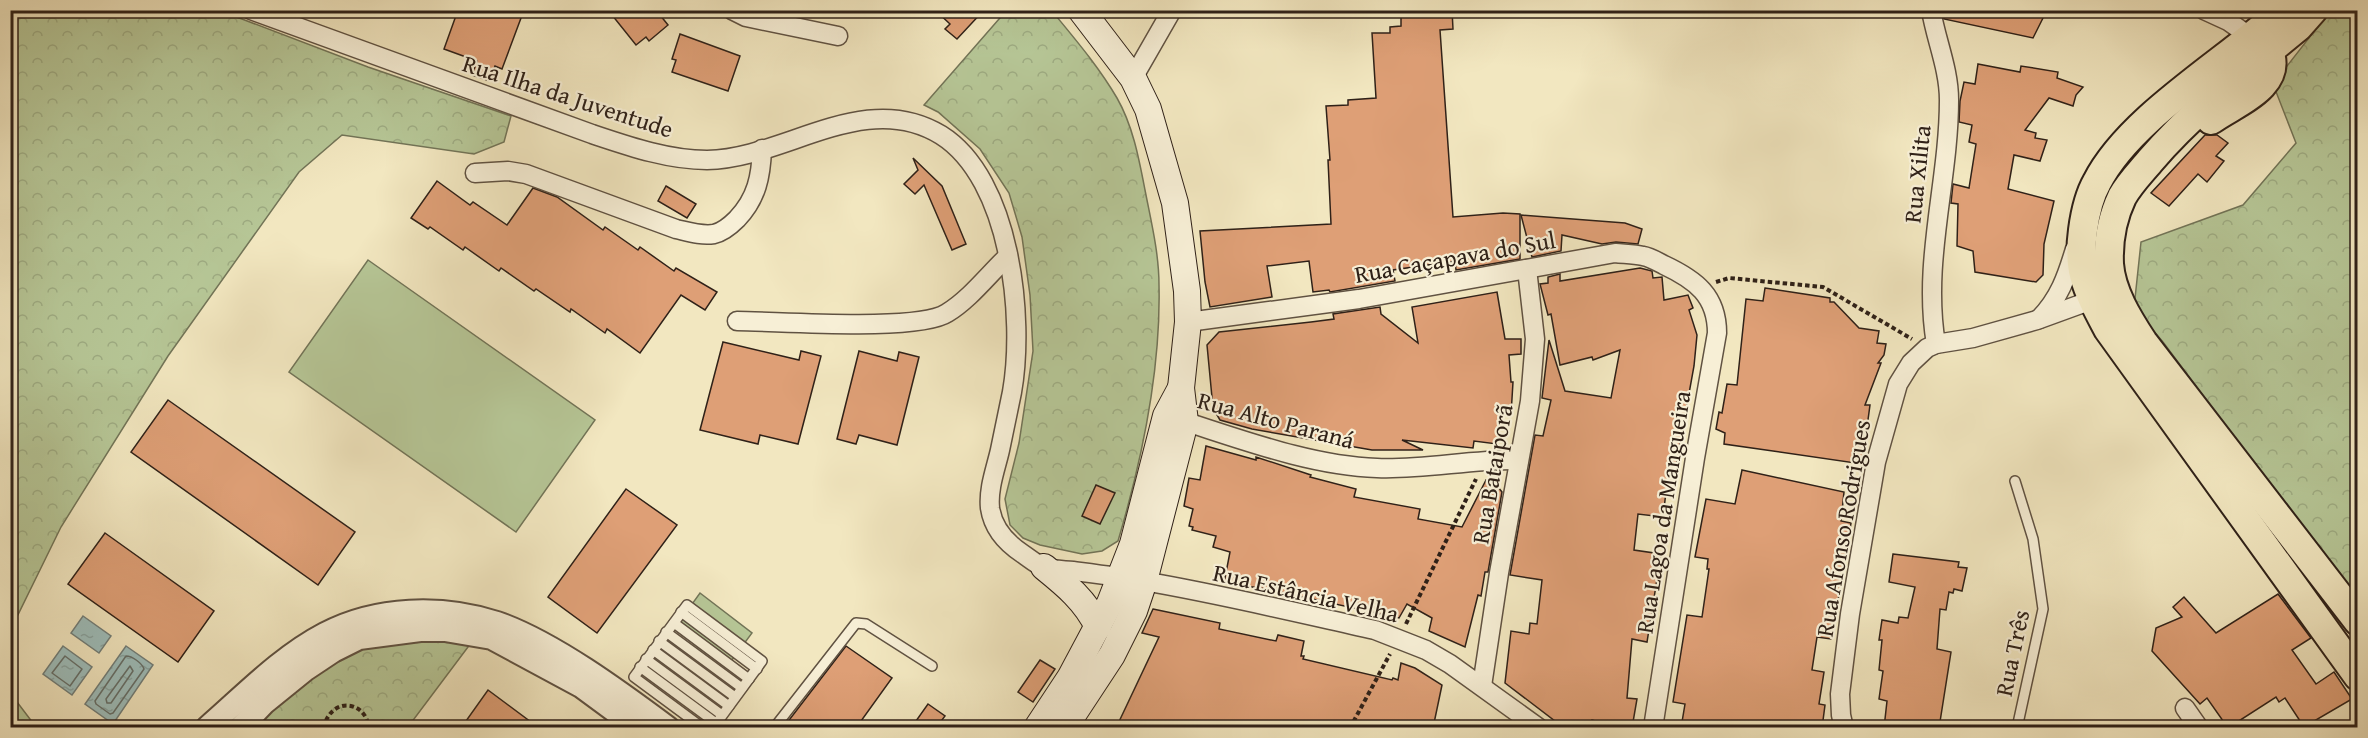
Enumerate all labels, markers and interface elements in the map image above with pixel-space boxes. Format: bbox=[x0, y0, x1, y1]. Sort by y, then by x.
street label: Rua Ilha da Juventude bbox=[458, 45, 678, 147]
street label: Rua Xilita bbox=[1894, 123, 1940, 225]
street label: Rua Caçapava do Sul bbox=[1352, 222, 1559, 292]
street label: Rua Alto Paraná bbox=[1194, 382, 1359, 458]
street label: Rua Lagoa da Mangueira bbox=[1627, 388, 1700, 636]
street label: Rua Bataiporã bbox=[1462, 401, 1522, 547]
street label: Rua Afonso Rodrigues bbox=[1807, 417, 1879, 639]
street label: Rua Estância Velha bbox=[1210, 555, 1403, 632]
street label: Rua Três bbox=[1986, 607, 2038, 699]

